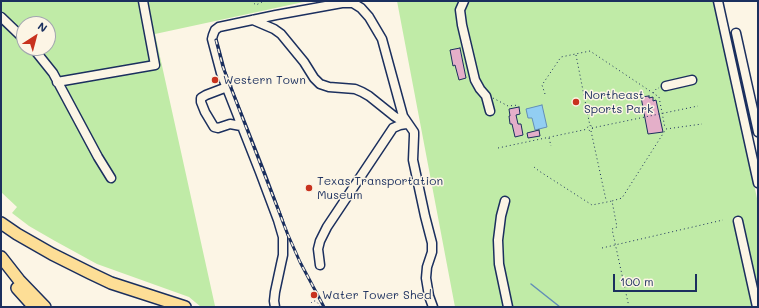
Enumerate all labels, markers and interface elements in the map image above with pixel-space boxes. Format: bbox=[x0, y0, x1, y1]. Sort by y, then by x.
north arrow bbox=[16, 16, 56, 56]
text: N bbox=[35, 18, 51, 35]
place label: Western Town bbox=[223, 73, 306, 87]
marker: Western Town bbox=[210, 75, 220, 85]
place label: Northeast Sports Park bbox=[584, 88, 653, 116]
marker: Northeast Sports Park bbox=[571, 97, 581, 107]
place label: Texas Transportation Museum bbox=[317, 174, 443, 202]
marker: Texas Transportation Museum bbox=[304, 183, 314, 193]
scale bar bbox=[615, 266, 699, 292]
text: 100 m bbox=[620, 273, 654, 289]
place label: Water Tower Shed bbox=[322, 288, 432, 302]
marker: Water Tower Shed bbox=[309, 290, 319, 300]

